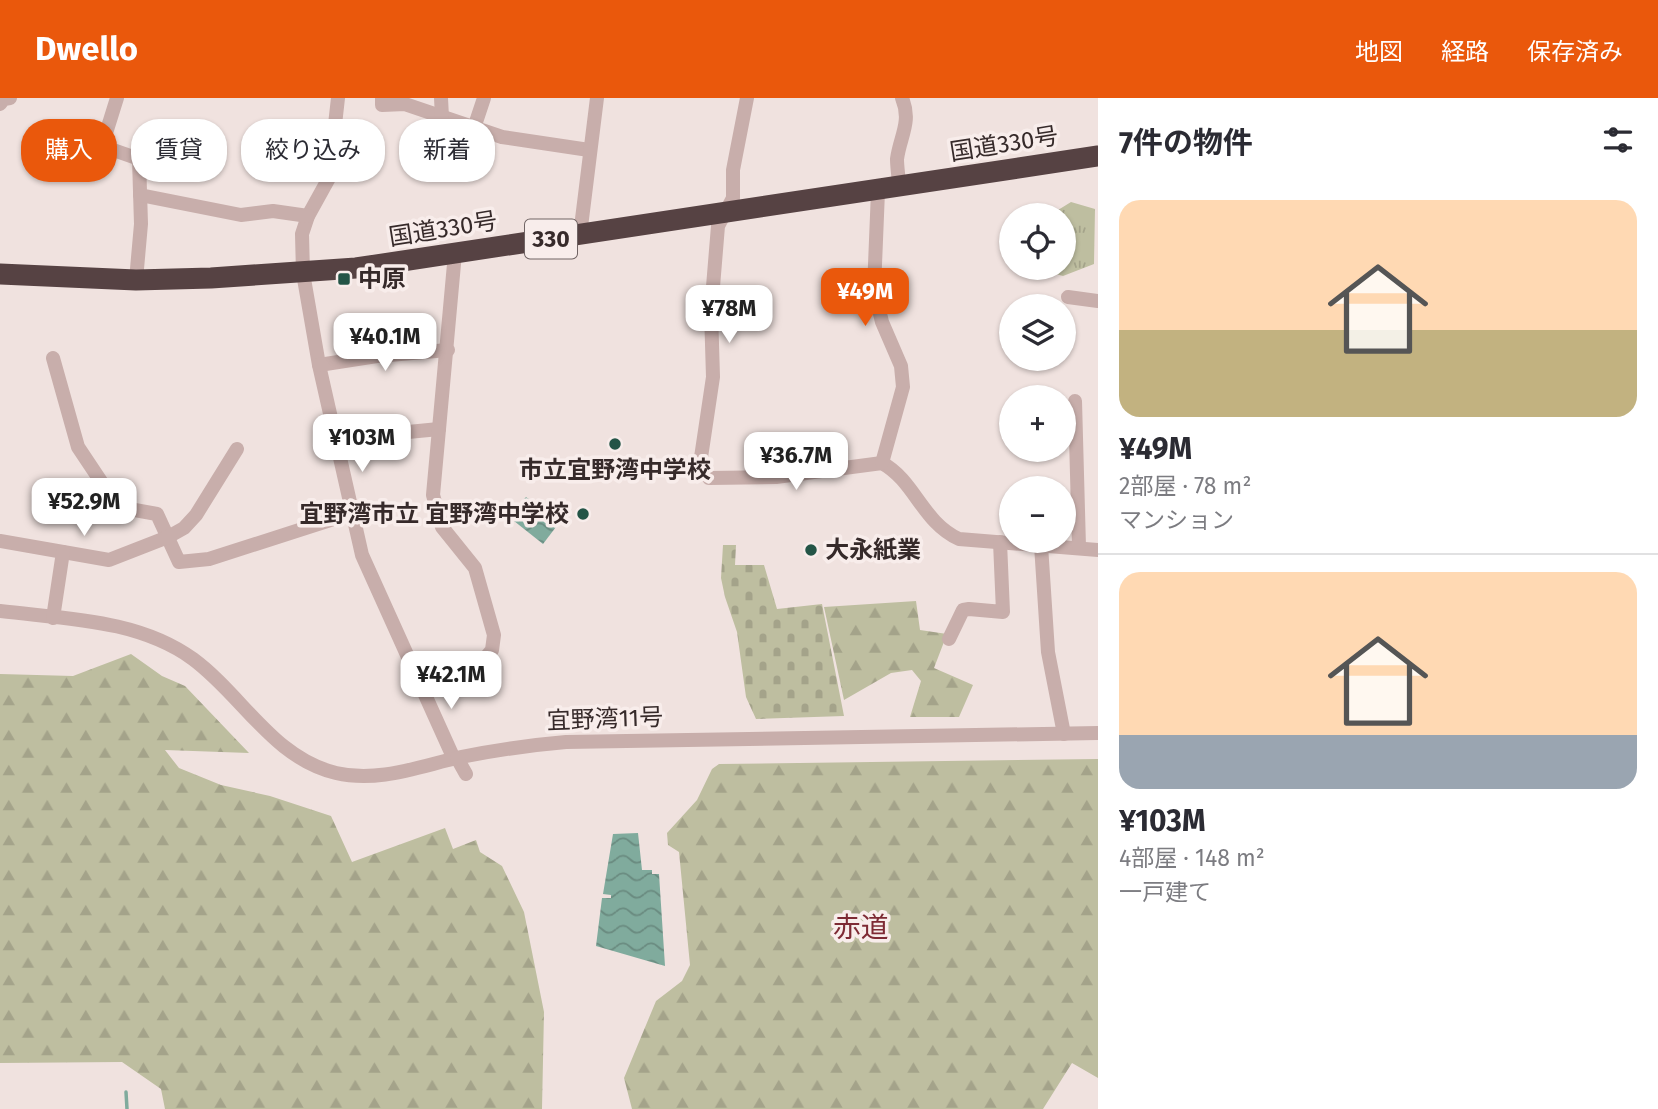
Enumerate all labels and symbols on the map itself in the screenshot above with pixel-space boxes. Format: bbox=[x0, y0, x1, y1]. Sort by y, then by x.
street label: 国道330号 bbox=[948, 122, 1060, 166]
street label: 国道330号 bbox=[387, 207, 499, 251]
road number: 330 bbox=[525, 220, 577, 258]
place label: 中原 bbox=[358, 265, 406, 293]
pin: ¥49M bbox=[824, 268, 906, 328]
marker: 中原 bbox=[336, 271, 352, 287]
pin: ¥78M bbox=[688, 286, 770, 345]
pin: ¥40.1M bbox=[328, 314, 442, 373]
pin: ¥103M bbox=[313, 414, 411, 474]
pin: ¥36.7M bbox=[739, 432, 853, 492]
marker: 市立宜野湾中学校 bbox=[607, 436, 623, 452]
place label: 市立宜野湾中学校 bbox=[519, 456, 711, 484]
pin: ¥52.9M bbox=[27, 478, 141, 538]
place label: 宜野湾市立 宜野湾中学校 bbox=[299, 500, 569, 528]
marker: 宜野湾市立 宜野湾中学校 bbox=[575, 506, 591, 522]
place label: 大永紙業 bbox=[825, 536, 921, 564]
marker: 大永紙業 bbox=[803, 542, 819, 558]
pin: ¥42.1M bbox=[394, 652, 508, 711]
street label: 宜野湾11号 bbox=[546, 703, 664, 735]
district label: 赤道 bbox=[833, 911, 889, 944]

